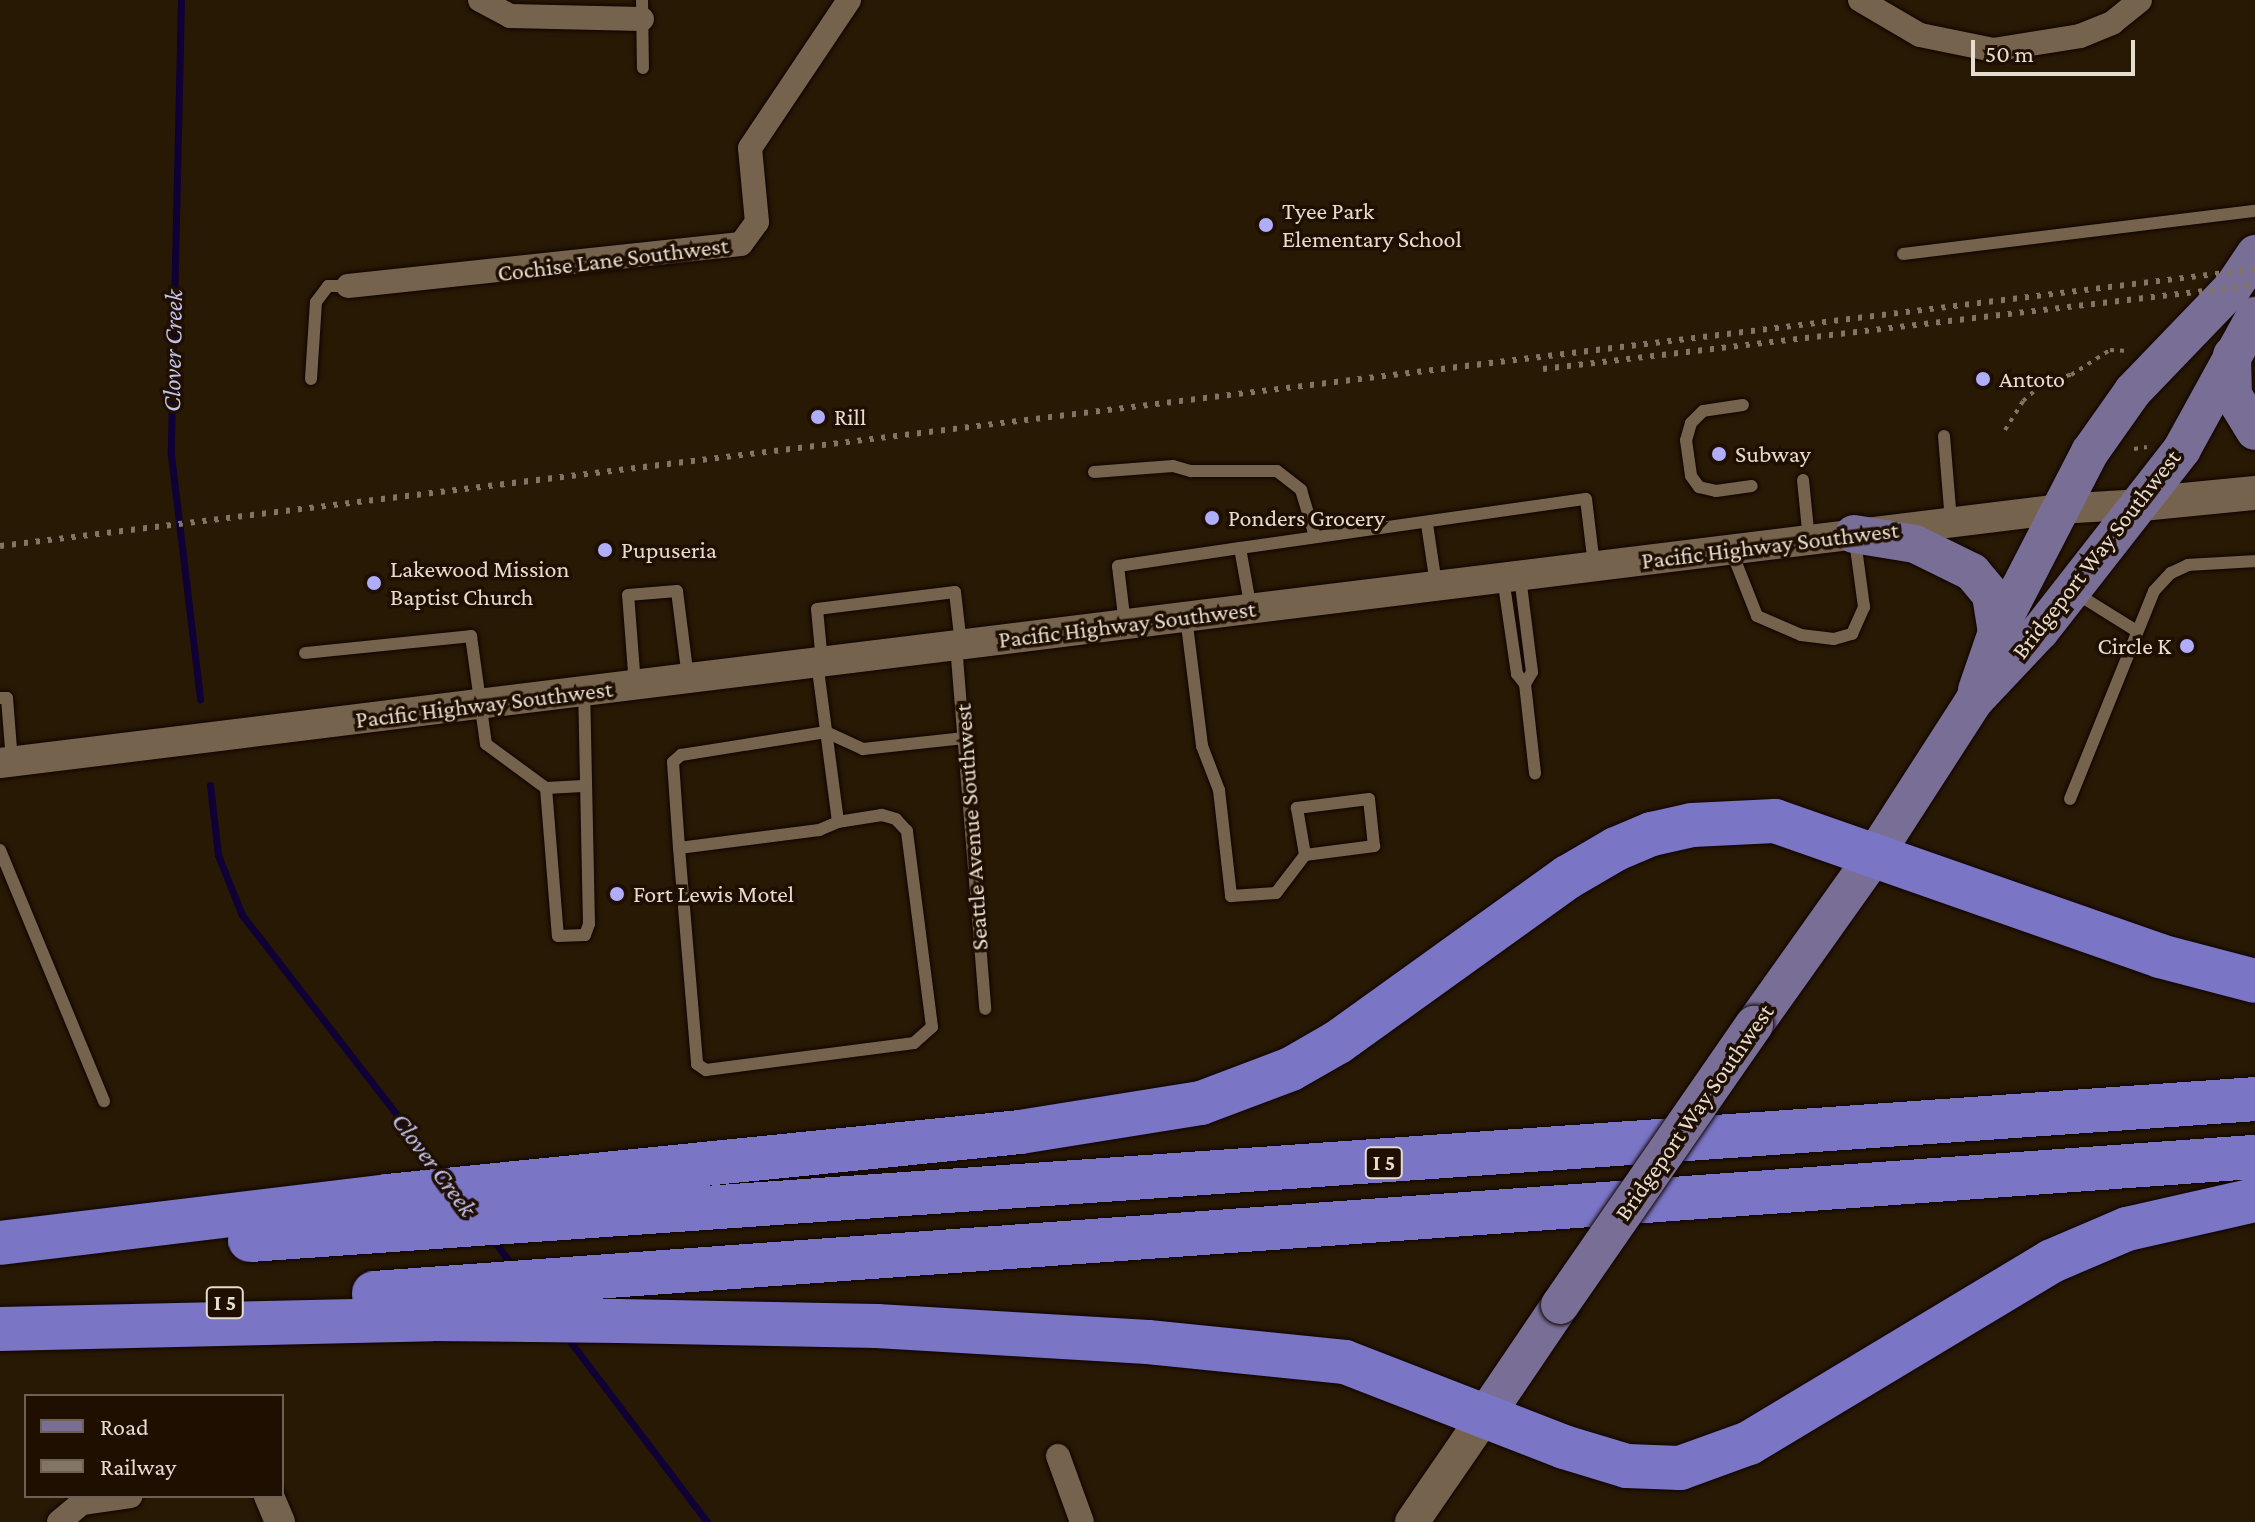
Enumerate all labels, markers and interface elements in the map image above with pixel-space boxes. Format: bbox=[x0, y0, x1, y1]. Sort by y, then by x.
scale bar bbox=[1975, 24, 2139, 74]
text: 50 m bbox=[1985, 40, 2034, 67]
place label: Tyee Park Elementary School bbox=[1282, 197, 1462, 253]
marker: Tyee Park Elementary School bbox=[1257, 216, 1275, 234]
street label: Cochise Lane Southwest bbox=[496, 231, 730, 287]
water label: Clover Creek bbox=[156, 290, 190, 412]
place label: Antoto bbox=[1999, 365, 2065, 393]
marker: Antoto bbox=[1974, 370, 1992, 388]
place label: Rill bbox=[834, 403, 866, 431]
marker: Rill bbox=[809, 408, 827, 426]
place label: Subway bbox=[1735, 440, 1811, 468]
street label: Bridgeport Way Southwest bbox=[2005, 444, 2187, 664]
marker: Subway bbox=[1710, 445, 1728, 463]
place label: Ponders Grocery bbox=[1228, 504, 1385, 532]
marker: Ponders Grocery bbox=[1203, 509, 1221, 527]
street label: Pacific Highway Southwest bbox=[1640, 515, 1900, 575]
place label: Pupuseria bbox=[621, 536, 717, 564]
marker: Pupuseria bbox=[596, 541, 614, 559]
place label: Lakewood Mission Baptist Church bbox=[390, 555, 569, 611]
marker: Lakewood Mission Baptist Church bbox=[365, 574, 383, 592]
street label: Pacific Highway Southwest bbox=[997, 594, 1257, 654]
place label: Circle K bbox=[2098, 632, 2171, 660]
marker: Circle K bbox=[2178, 637, 2196, 655]
street label: Pacific Highway Southwest bbox=[354, 674, 614, 734]
street label: Seattle Avenue Southwest bbox=[948, 703, 994, 951]
place label: Fort Lewis Motel bbox=[633, 880, 794, 908]
marker: Fort Lewis Motel bbox=[608, 885, 626, 903]
street label: Bridgeport Way Southwest bbox=[1608, 998, 1780, 1226]
water label: Clover Creek bbox=[385, 1107, 483, 1223]
road number: I 5 bbox=[1364, 1145, 1404, 1181]
road number: I 5 bbox=[205, 1285, 245, 1321]
legend bbox=[24, 1394, 284, 1498]
text: Road bbox=[100, 1413, 149, 1440]
text: Railway bbox=[100, 1453, 176, 1480]

